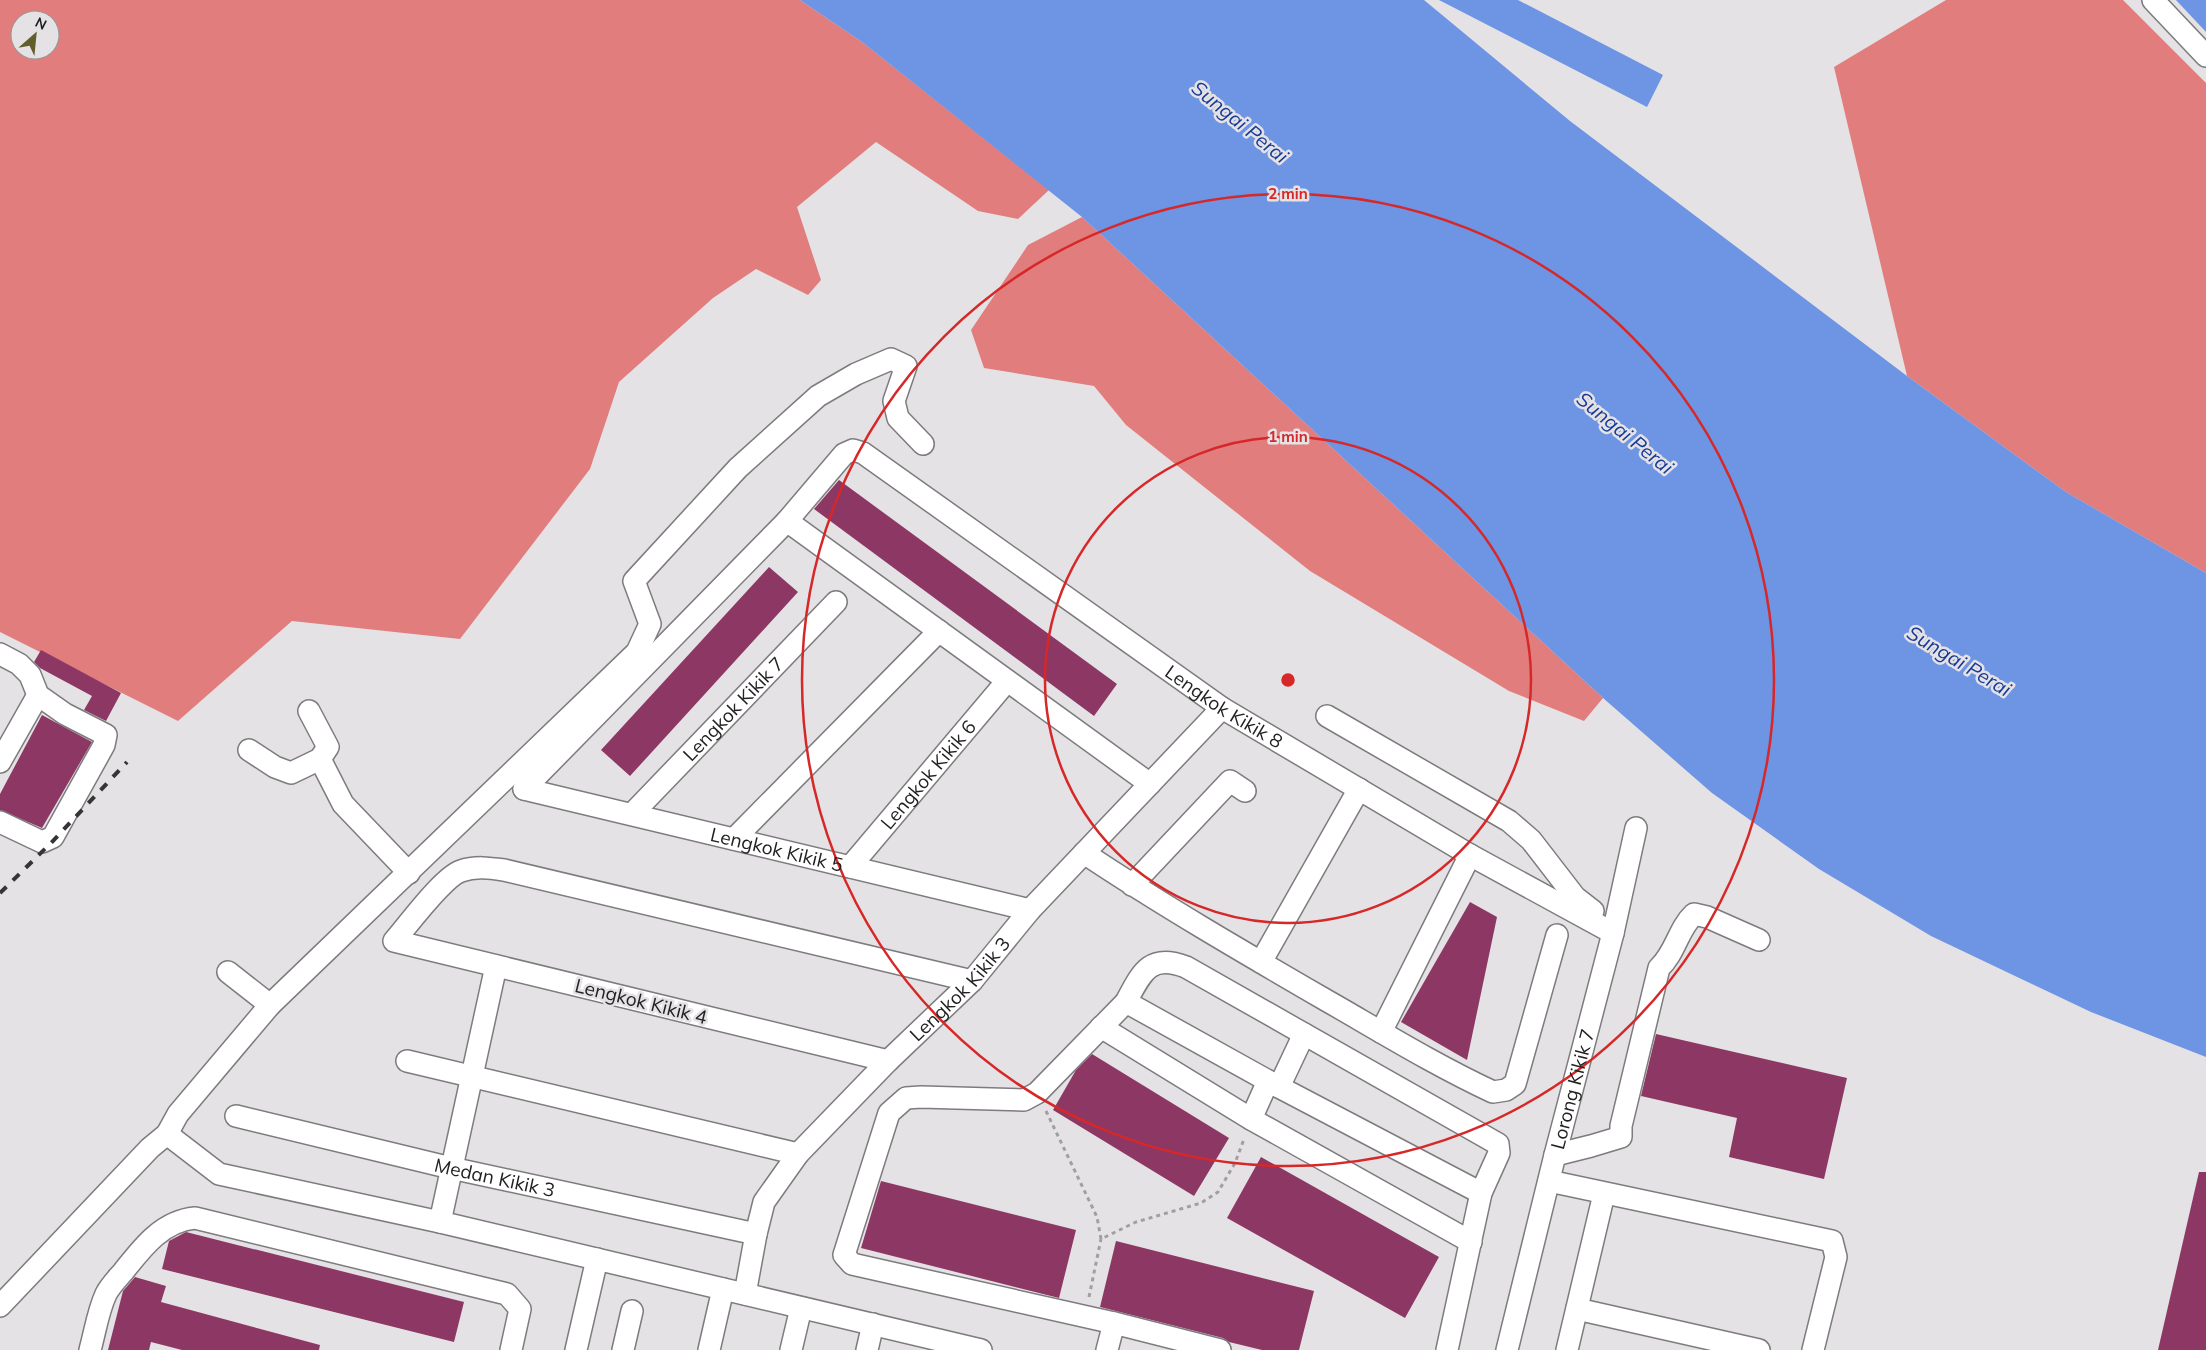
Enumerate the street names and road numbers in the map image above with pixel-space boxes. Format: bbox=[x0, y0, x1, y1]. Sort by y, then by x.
street label: Lengkok Kikik 7 bbox=[678, 652, 789, 766]
street label: Lengkok Kikik 8 bbox=[1161, 660, 1287, 753]
street label: Lengkok Kikik 6 bbox=[875, 715, 981, 834]
street label: Lengkok Kikik 5 bbox=[708, 822, 846, 877]
street label: Lengkok Kikik 3 bbox=[904, 932, 1015, 1046]
street label: Lengkok Kikik 4 bbox=[572, 973, 710, 1029]
street label: Lorong Kikik 7 bbox=[1545, 1026, 1599, 1152]
street label: Medan Kikik 3 bbox=[432, 1152, 557, 1202]

